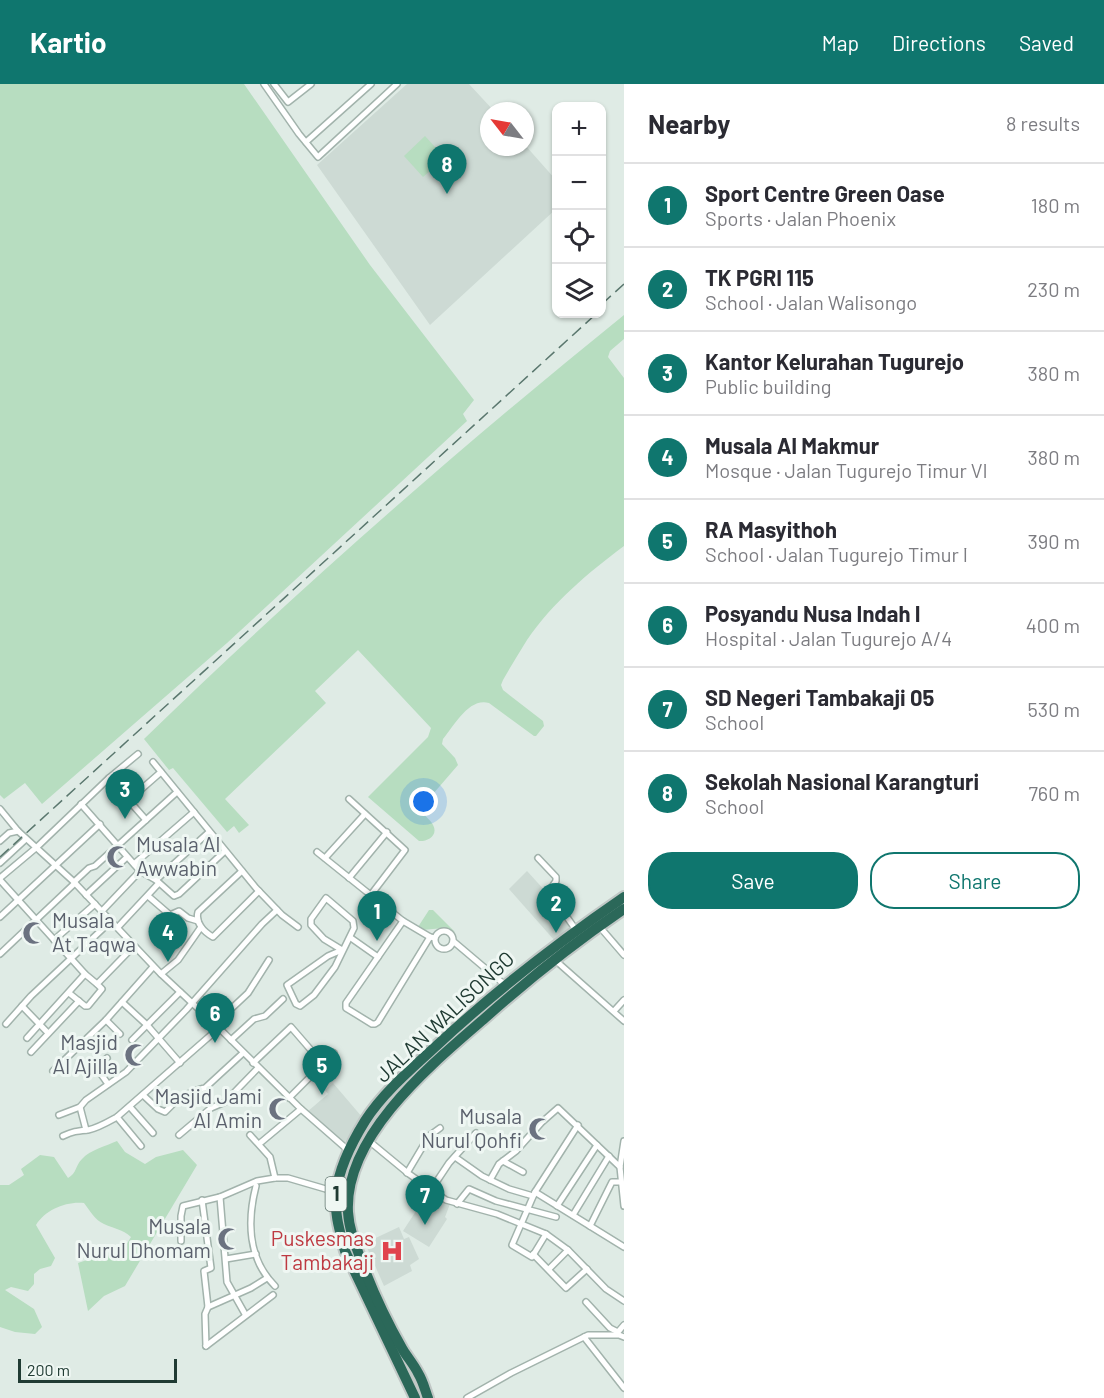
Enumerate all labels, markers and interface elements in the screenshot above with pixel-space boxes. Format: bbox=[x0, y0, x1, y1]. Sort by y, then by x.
text: Kartio bbox=[30, 25, 107, 59]
text: Map bbox=[822, 30, 859, 55]
text: Directions bbox=[892, 30, 986, 55]
text: Saved bbox=[1019, 30, 1074, 55]
north arrow bbox=[480, 102, 534, 156]
map controls bbox=[552, 102, 606, 318]
button: + bbox=[552, 102, 606, 156]
text: Nearby bbox=[648, 108, 730, 139]
text: 8 results bbox=[1006, 111, 1080, 135]
pin: 8 bbox=[428, 144, 466, 194]
button: − bbox=[552, 156, 606, 210]
text: Sport Centre Green Oase bbox=[705, 180, 945, 206]
text: 1 bbox=[664, 193, 671, 217]
text: 180 m bbox=[1031, 193, 1080, 217]
text: Sports · Jalan Phoenix bbox=[705, 206, 896, 230]
button: locate bbox=[552, 210, 606, 264]
button: layers bbox=[552, 264, 606, 318]
text: TK PGRI 115 bbox=[705, 264, 814, 290]
text: 2 bbox=[662, 277, 673, 301]
text: 230 m bbox=[1027, 277, 1080, 301]
text: School · Jalan Walisongo bbox=[705, 290, 917, 314]
text: Kantor Kelurahan Tugurejo bbox=[705, 348, 964, 374]
text: 3 bbox=[662, 361, 673, 385]
text: 380 m bbox=[1027, 361, 1080, 385]
text: Public building bbox=[705, 374, 831, 398]
text: Musala Al Makmur bbox=[705, 432, 879, 458]
text: 4 bbox=[661, 445, 674, 469]
text: 380 m bbox=[1027, 445, 1080, 469]
text: Mosque · Jalan Tugurejo Timur VI bbox=[705, 458, 988, 482]
text: RA Masyithoh bbox=[705, 516, 837, 542]
text: 5 bbox=[662, 529, 673, 553]
text: 390 m bbox=[1027, 529, 1080, 553]
text: School · Jalan Tugurejo Timur I bbox=[705, 542, 968, 566]
text: Posyandu Nusa Indah I bbox=[705, 600, 921, 626]
text: 6 bbox=[662, 613, 673, 637]
text: 400 m bbox=[1026, 613, 1080, 637]
text: Hospital · Jalan Tugurejo A/4 bbox=[705, 626, 952, 650]
text: SD Negeri Tambakaji 05 bbox=[705, 684, 934, 710]
text: 7 bbox=[663, 697, 672, 721]
text: 530 m bbox=[1028, 697, 1080, 721]
text: School bbox=[705, 710, 764, 734]
text: Sekolah Nasional Karangturi bbox=[705, 768, 979, 794]
pin: 3 bbox=[106, 770, 144, 819]
text: 8 bbox=[662, 781, 673, 805]
text: 760 m bbox=[1028, 781, 1080, 805]
your location bbox=[409, 787, 438, 816]
text: School bbox=[705, 794, 764, 818]
place label: Musala Al Awwabin bbox=[136, 831, 220, 880]
mosque icon: Musala Al Awwabin bbox=[105, 844, 131, 870]
button: Save bbox=[648, 852, 858, 909]
button: Share bbox=[870, 852, 1080, 909]
pin: 2 bbox=[536, 884, 576, 933]
pin: 1 bbox=[358, 892, 397, 941]
place label: Musala At Taqwa bbox=[52, 907, 136, 956]
pin: 4 bbox=[148, 912, 188, 962]
mosque icon: Musala At Taqwa bbox=[21, 920, 47, 946]
street label: JALAN WALISONGO bbox=[369, 945, 519, 1087]
pin: 6 bbox=[196, 994, 234, 1043]
place label: Masjid Al Ajilla bbox=[53, 1029, 118, 1078]
mosque icon: Masjid Al Ajilla bbox=[123, 1042, 149, 1068]
pin: 5 bbox=[302, 1046, 342, 1095]
place label: Masjid Jami Al Amin bbox=[154, 1083, 262, 1132]
mosque icon: Masjid Jami Al Amin bbox=[267, 1096, 293, 1122]
place label: Musala Nurul Qohfi bbox=[421, 1103, 522, 1152]
mosque icon: Musala Nurul Qohfi bbox=[527, 1116, 553, 1142]
pin: 7 bbox=[406, 1176, 444, 1225]
road number: 1 bbox=[326, 1177, 346, 1211]
place label: Musala Nurul Dhomam bbox=[77, 1213, 211, 1262]
place label: Puskesmas Tambakaji bbox=[271, 1225, 374, 1274]
mosque icon: Musala Nurul Dhomam bbox=[216, 1226, 242, 1252]
hospital icon: Puskesmas Tambakaji bbox=[379, 1238, 405, 1264]
scale bar bbox=[18, 1356, 177, 1384]
text: 200 m bbox=[27, 1360, 70, 1379]

